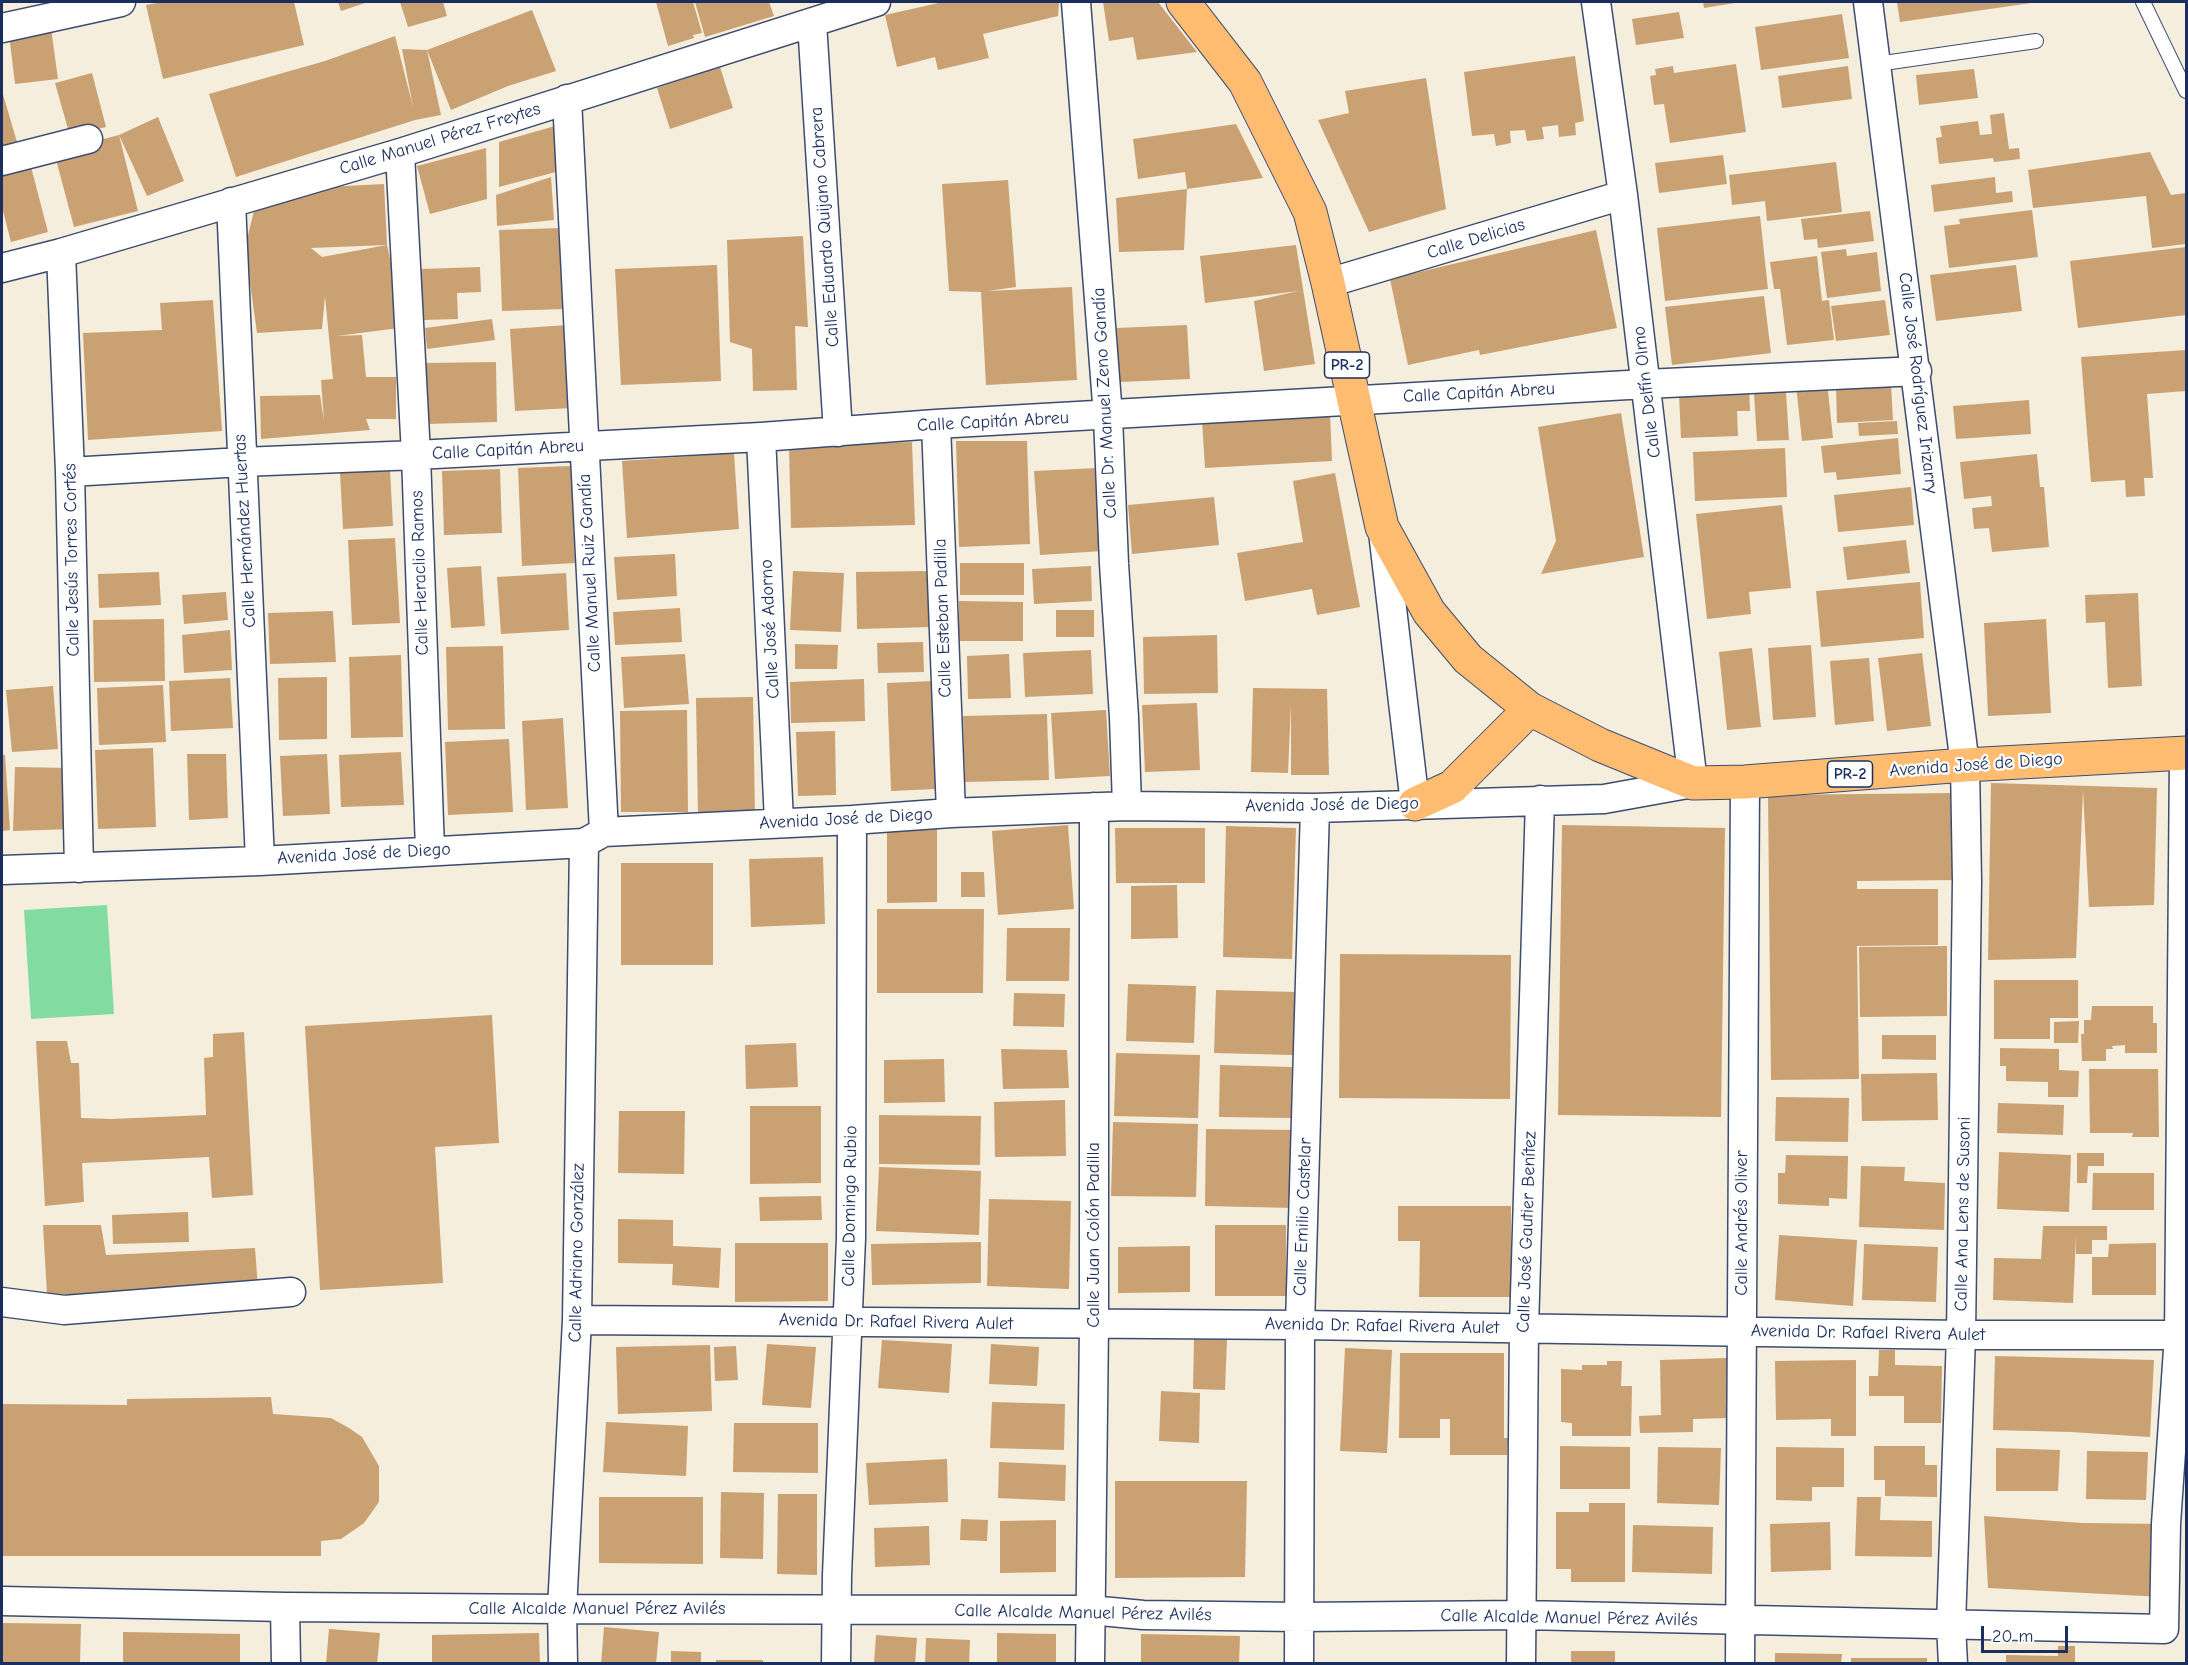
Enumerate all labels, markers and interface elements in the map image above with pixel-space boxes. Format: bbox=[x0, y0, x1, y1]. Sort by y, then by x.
street label: Calle Manuel Pérez Freytes bbox=[337, 98, 543, 180]
street label: Calle Eduardo Quijano Cabrera bbox=[806, 106, 844, 348]
street label: Calle Delicias bbox=[1424, 214, 1528, 264]
street label: Calle José Rodríguez Irizarry bbox=[1894, 271, 1942, 495]
street label: Calle Dr. Manuel Zeno Gandía bbox=[1088, 287, 1122, 519]
street label: Calle Delfín Olmo bbox=[1628, 325, 1666, 459]
road number: PR-2 bbox=[1324, 352, 1370, 378]
street label: Calle Capitán Abreu bbox=[1402, 378, 1556, 408]
street label: Calle Capitán Abreu bbox=[916, 407, 1070, 437]
street label: Calle Hernández Huertas bbox=[229, 434, 261, 628]
street label: Calle Capitán Abreu bbox=[431, 435, 585, 465]
street label: Calle Jesús Torres Cortés bbox=[60, 463, 84, 657]
street label: Calle Manuel Ruiz Gandía bbox=[574, 473, 606, 673]
street label: Calle Heraclio Ramos bbox=[406, 490, 434, 656]
street label: Calle Esteban Padilla bbox=[929, 538, 957, 698]
street label: Calle José Adorno bbox=[756, 559, 784, 699]
street label: Avenida José de Diego bbox=[1889, 748, 2063, 782]
road number: PR-2 bbox=[1828, 761, 1872, 787]
street label: Avenida José de Diego bbox=[1245, 793, 1419, 817]
street label: Avenida José de Diego bbox=[759, 804, 933, 834]
street label: Avenida José de Diego bbox=[277, 839, 451, 869]
street label: Calle Ana Lens de Susoni bbox=[1951, 1116, 1975, 1312]
street label: Calle Domingo Rubio bbox=[838, 1125, 862, 1287]
street label: Calle José Gautier Benítez bbox=[1513, 1131, 1541, 1333]
street label: Calle Emilio Castelar bbox=[1289, 1137, 1317, 1297]
street label: Calle Juan Colón Padilla bbox=[1083, 1142, 1105, 1328]
street label: Calle Andrés Oliver bbox=[1731, 1150, 1753, 1296]
street label: Calle Adriano González bbox=[565, 1163, 589, 1343]
street label: Avenida Dr. Rafael Rivera Aulet bbox=[779, 1309, 1013, 1335]
street label: Avenida Dr. Rafael Rivera Aulet bbox=[1265, 1313, 1499, 1339]
street label: Avenida Dr. Rafael Rivera Aulet bbox=[1751, 1320, 1985, 1346]
street label: Calle Alcalde Manuel Pérez Avilés bbox=[468, 1598, 726, 1620]
street label: Calle Alcalde Manuel Pérez Avilés bbox=[954, 1600, 1212, 1626]
street label: Calle Alcalde Manuel Pérez Avilés bbox=[1440, 1605, 1698, 1631]
scale bar bbox=[1984, 1614, 2071, 1652]
text: 20 m bbox=[1992, 1626, 2033, 1647]

